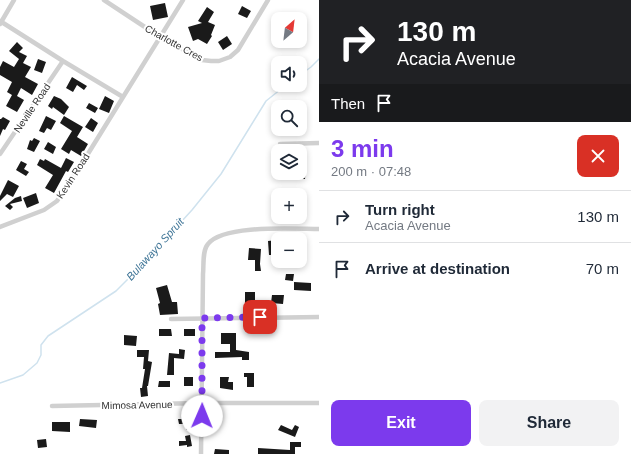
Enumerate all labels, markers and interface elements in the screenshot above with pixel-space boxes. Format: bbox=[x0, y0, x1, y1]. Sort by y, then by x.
north arrow bbox=[271, 12, 307, 48]
map controls bbox=[271, 12, 307, 268]
icon: right bbox=[331, 16, 383, 68]
text: 130 m bbox=[397, 16, 476, 47]
street label: Charlotte Cres bbox=[143, 23, 205, 63]
text: Acacia Avenue bbox=[397, 49, 516, 69]
button: sound bbox=[271, 56, 307, 92]
street label: Neville Road bbox=[12, 81, 52, 135]
icon: arrive bbox=[373, 92, 395, 114]
text: Then bbox=[331, 95, 365, 112]
button: search bbox=[271, 100, 307, 136]
text: 3 min bbox=[331, 135, 394, 162]
button: close bbox=[577, 135, 619, 177]
button: layers bbox=[271, 144, 307, 180]
street label: Kevin Road bbox=[54, 151, 92, 201]
text: 200 m · 07:48 bbox=[331, 164, 411, 179]
button: + bbox=[271, 188, 307, 224]
text: Turn right bbox=[365, 201, 435, 218]
icon: right bbox=[331, 206, 353, 228]
text: 130 m bbox=[577, 208, 619, 225]
water label: Bulawayo Spruit bbox=[124, 215, 187, 283]
text: Acacia Avenue bbox=[365, 218, 451, 233]
button: − bbox=[271, 232, 307, 268]
icon: arrive bbox=[331, 258, 353, 280]
text: Arrive at destination bbox=[365, 260, 510, 277]
text: 70 m bbox=[586, 260, 619, 277]
pin bbox=[243, 300, 277, 334]
icon: arrive bbox=[249, 306, 271, 328]
position arrow bbox=[181, 395, 223, 437]
street label: Mimosa Avenue bbox=[101, 399, 173, 411]
button: Exit bbox=[331, 400, 471, 446]
button: Share bbox=[479, 400, 619, 446]

